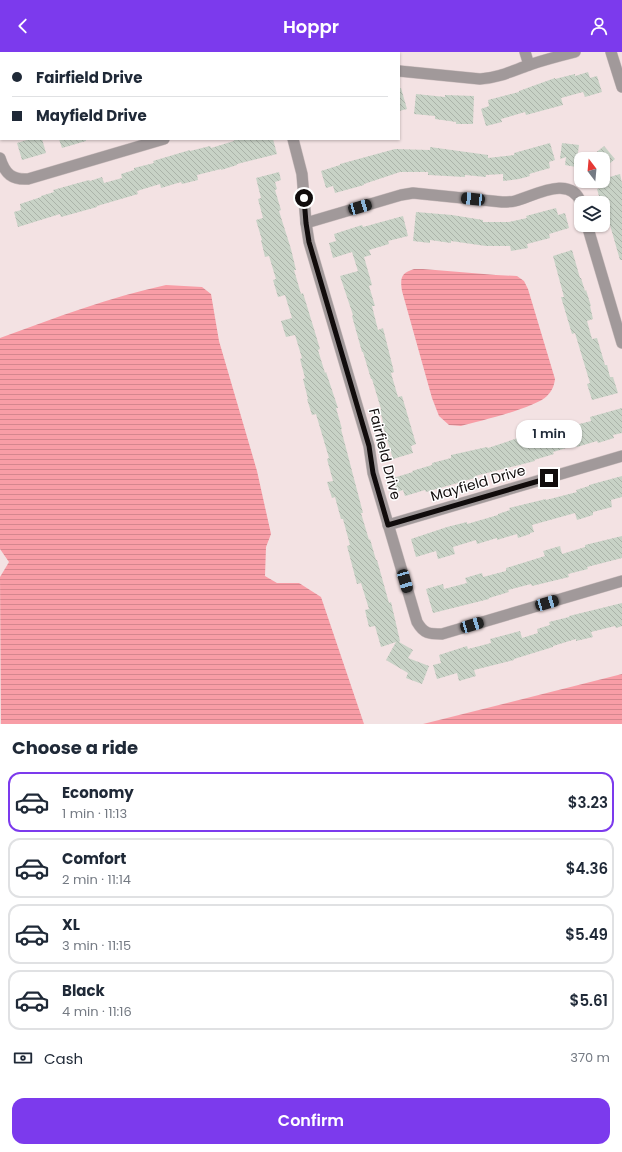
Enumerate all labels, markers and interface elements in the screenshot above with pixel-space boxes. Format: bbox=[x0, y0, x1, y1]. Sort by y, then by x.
text: Hoppr bbox=[283, 14, 339, 39]
icon: back bbox=[12, 15, 34, 37]
icon: person bbox=[588, 15, 610, 37]
text: Fairfield Drive bbox=[36, 67, 142, 88]
text: Mayfield Drive bbox=[36, 105, 147, 126]
north arrow bbox=[574, 152, 610, 188]
map controls bbox=[574, 152, 610, 232]
route start bbox=[295, 189, 313, 207]
car bbox=[460, 192, 486, 206]
button: layers bbox=[574, 196, 610, 232]
car bbox=[347, 198, 373, 216]
street label: Fairfield Drive bbox=[364, 406, 406, 502]
callout: 1 min bbox=[516, 420, 582, 448]
text: 1 min bbox=[532, 424, 566, 443]
street label: Mayfield Drive bbox=[428, 460, 528, 506]
route end bbox=[540, 469, 558, 487]
car bbox=[396, 568, 414, 594]
car bbox=[534, 594, 560, 612]
car bbox=[459, 616, 485, 634]
text: Choose a ride bbox=[12, 735, 138, 760]
text: Economy bbox=[62, 782, 134, 803]
icon: car bbox=[14, 784, 50, 820]
text: $3.23 bbox=[568, 792, 608, 813]
text: 1 min · 11:13 bbox=[62, 804, 127, 823]
text: Comfort bbox=[62, 848, 126, 869]
icon: car bbox=[14, 850, 50, 886]
text: $4.36 bbox=[566, 858, 608, 879]
text: 2 min · 11:14 bbox=[62, 870, 131, 889]
text: XL bbox=[62, 914, 80, 935]
icon: car bbox=[14, 916, 50, 952]
text: $5.49 bbox=[565, 924, 608, 945]
text: 3 min · 11:15 bbox=[62, 936, 131, 955]
text: Black bbox=[62, 980, 105, 1001]
icon: car bbox=[14, 982, 50, 1018]
text: $5.61 bbox=[570, 990, 608, 1011]
text: 4 min · 11:16 bbox=[62, 1002, 132, 1021]
icon: cash bbox=[12, 1047, 34, 1069]
text: Cash bbox=[44, 1048, 83, 1069]
text: 370 m bbox=[570, 1048, 610, 1067]
button: Confirm bbox=[12, 1098, 610, 1144]

